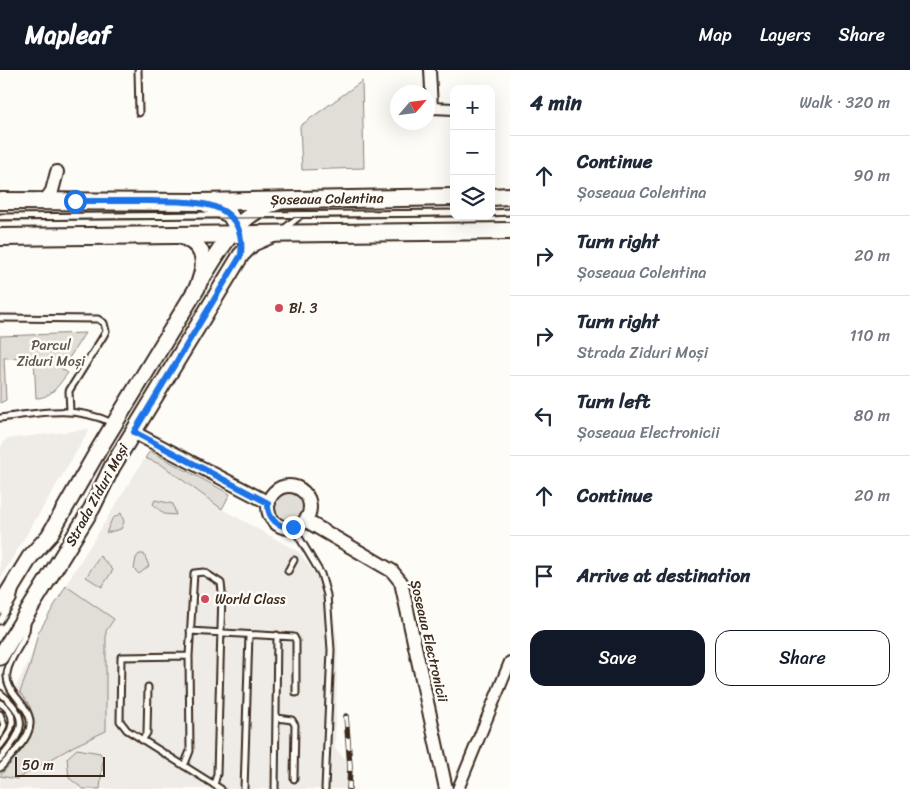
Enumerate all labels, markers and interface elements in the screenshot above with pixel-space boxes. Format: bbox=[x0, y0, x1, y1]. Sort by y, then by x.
text: Mapleaf bbox=[25, 14, 111, 56]
text: Map bbox=[699, 19, 732, 51]
text: Layers bbox=[760, 19, 811, 51]
text: Share bbox=[839, 19, 885, 51]
text: 4 min bbox=[530, 84, 582, 122]
north arrow bbox=[390, 85, 435, 130]
map controls bbox=[450, 85, 495, 220]
button: + bbox=[450, 85, 495, 130]
text: Walk · 320 m bbox=[799, 88, 890, 117]
button: − bbox=[450, 130, 495, 175]
text: Continue bbox=[577, 145, 653, 178]
text: 90 m bbox=[854, 161, 890, 190]
icon: ahead bbox=[530, 162, 558, 190]
button: layers bbox=[450, 175, 495, 220]
text: Șoseaua Colentina bbox=[577, 178, 706, 207]
street label: Șoseaua Colentina bbox=[270, 186, 384, 212]
route start bbox=[64, 190, 87, 213]
text: Turn right bbox=[577, 225, 659, 258]
text: 20 m bbox=[854, 241, 890, 270]
icon: right bbox=[530, 242, 558, 270]
text: Șoseaua Colentina bbox=[577, 258, 706, 287]
place label: Bl. 3 bbox=[289, 296, 318, 321]
marker: Bl. 3 bbox=[273, 302, 285, 314]
text: Turn right bbox=[577, 305, 659, 338]
text: 110 m bbox=[850, 321, 890, 350]
icon: right bbox=[530, 322, 558, 350]
park label: Parcul Ziduri Moși bbox=[17, 333, 86, 374]
text: Strada Ziduri Moși bbox=[577, 338, 708, 367]
text: Turn left bbox=[577, 385, 650, 418]
text: 80 m bbox=[854, 401, 890, 430]
icon: left bbox=[530, 402, 558, 430]
text: Șoseaua Electronicii bbox=[577, 418, 720, 447]
street label: Strada Ziduri Moși bbox=[58, 438, 136, 551]
text: Continue bbox=[577, 479, 653, 512]
text: 20 m bbox=[854, 481, 890, 510]
icon: ahead bbox=[530, 482, 558, 510]
route end bbox=[282, 516, 305, 539]
text: Arrive at destination bbox=[577, 559, 750, 592]
icon: arrive bbox=[530, 562, 558, 590]
street label: Șoseaua Electronicii bbox=[403, 577, 455, 706]
place label: World Class bbox=[215, 587, 286, 612]
marker: World Class bbox=[199, 593, 211, 605]
button: Save bbox=[530, 630, 705, 686]
button: Share bbox=[715, 630, 890, 686]
text: 50 m bbox=[22, 753, 54, 778]
scale bar bbox=[15, 754, 105, 777]

